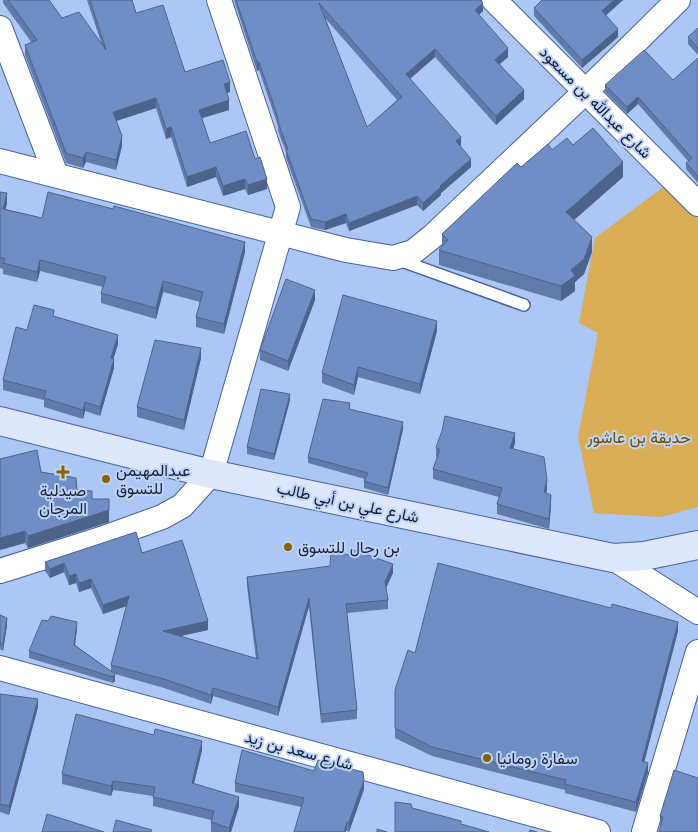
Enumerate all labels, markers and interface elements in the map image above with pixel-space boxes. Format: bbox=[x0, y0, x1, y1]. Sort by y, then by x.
street label: شارع عبدالله بن مسعود bbox=[534, 42, 656, 164]
park label: حديقة بن عاشور bbox=[586, 427, 691, 448]
place label: عبدالمهيمن للتسوق bbox=[116, 460, 190, 499]
marker: صيدلية المرجان bbox=[57, 466, 69, 478]
marker: عبدالمهيمن للتسوق bbox=[100, 473, 112, 485]
street label: شارع علي بن أبي طالب bbox=[274, 477, 421, 531]
place label: صيدلية المرجان bbox=[39, 480, 87, 519]
place label: بن رحال للتسوق bbox=[298, 537, 400, 558]
marker: بن رحال للتسوق bbox=[282, 541, 294, 553]
street label: شارع سعد بن زيد bbox=[242, 726, 355, 776]
place label: سفارة رومانيا bbox=[497, 748, 578, 769]
marker: سفارة رومانيا bbox=[481, 752, 493, 764]

